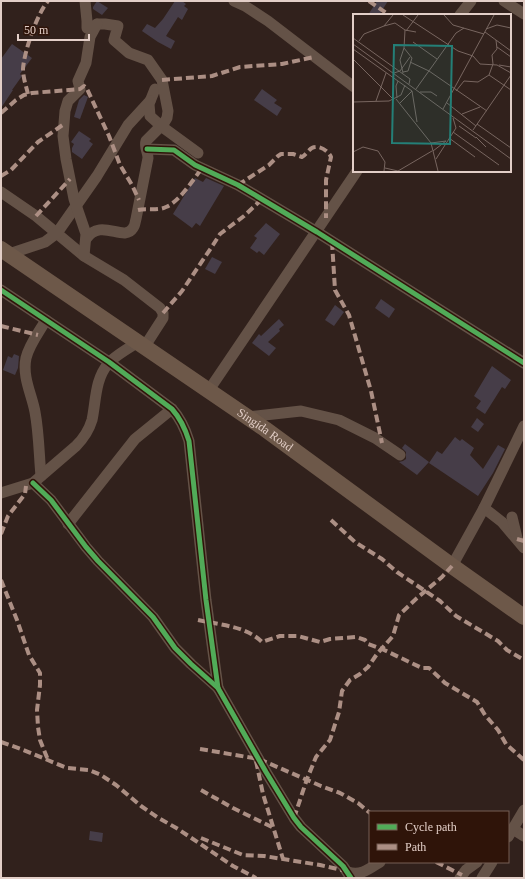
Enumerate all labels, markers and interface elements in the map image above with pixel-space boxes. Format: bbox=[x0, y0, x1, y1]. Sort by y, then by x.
inset map bbox=[353, 14, 511, 172]
scale bar bbox=[18, 16, 89, 42]
text: 50 m bbox=[24, 23, 49, 37]
street label: Singida Road bbox=[235, 405, 296, 454]
legend bbox=[369, 811, 509, 863]
text: Cycle path bbox=[405, 820, 457, 834]
text: Path bbox=[405, 840, 426, 854]

